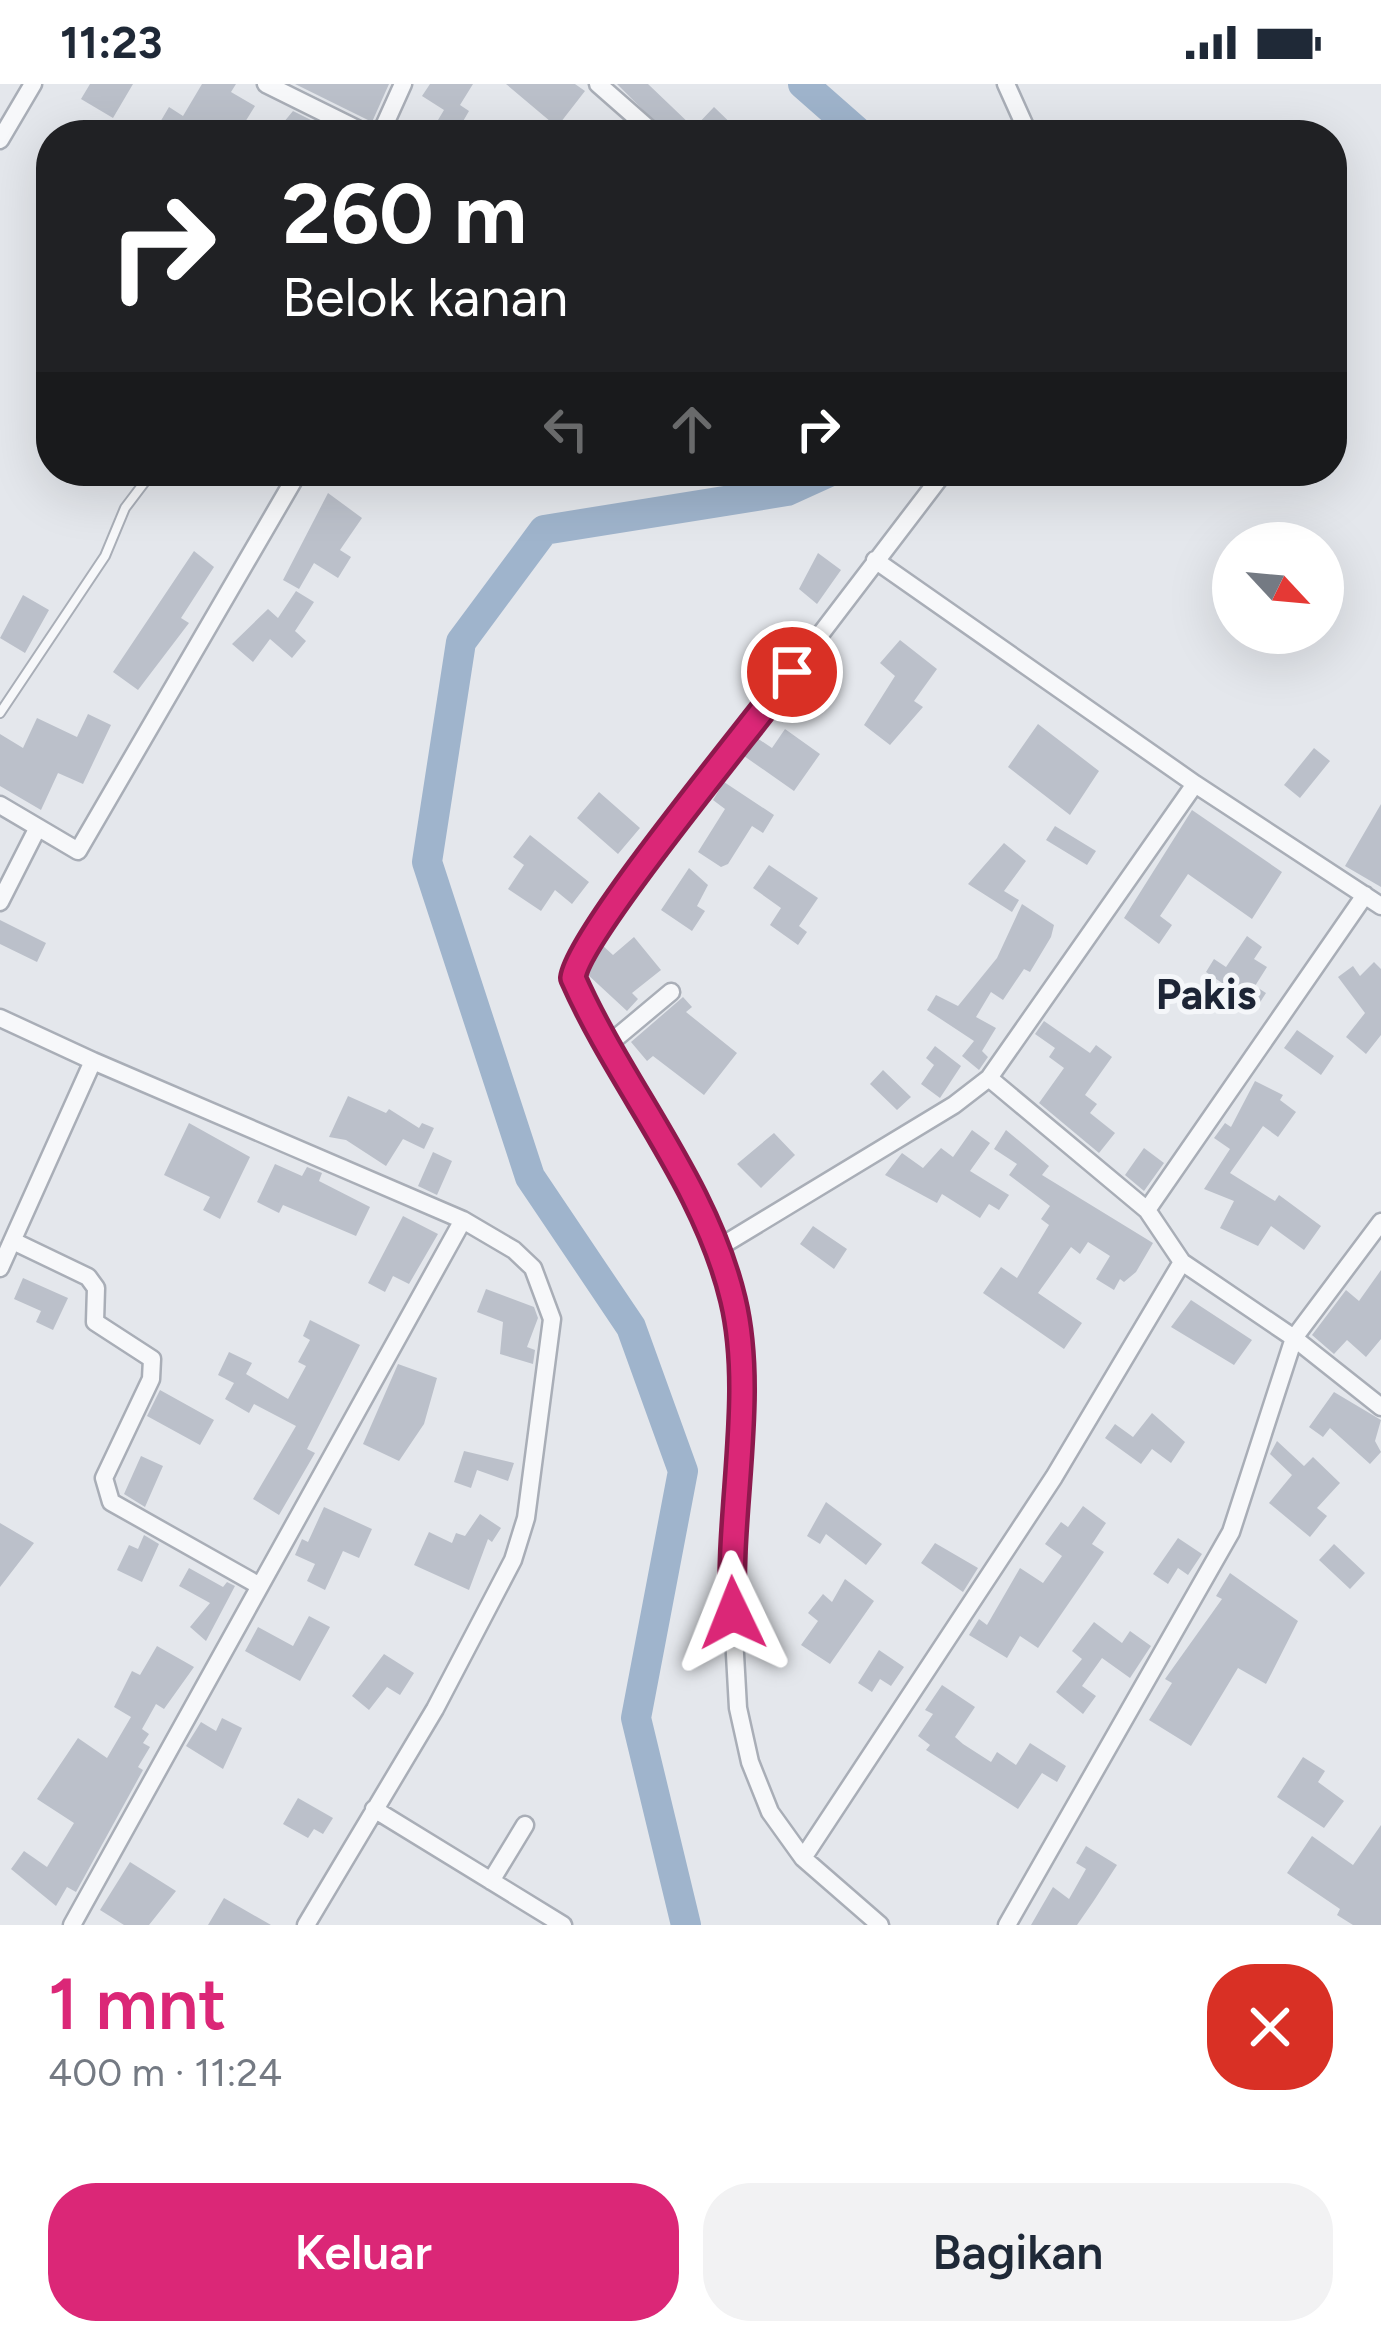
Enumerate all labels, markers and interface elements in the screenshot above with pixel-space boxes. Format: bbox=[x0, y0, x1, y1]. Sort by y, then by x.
text: 11:23 bbox=[60, 15, 163, 69]
text: 260 m bbox=[282, 163, 527, 264]
icon: right bbox=[84, 168, 240, 324]
text: Belok kanan bbox=[282, 265, 568, 330]
icon: left bbox=[533, 396, 599, 462]
icon: ahead bbox=[659, 396, 725, 462]
icon: right bbox=[785, 396, 851, 462]
north arrow bbox=[1212, 522, 1344, 654]
map controls bbox=[1212, 522, 1344, 654]
pin bbox=[741, 621, 843, 723]
icon: arrive bbox=[759, 639, 825, 705]
district label: Pakis bbox=[1156, 969, 1256, 1020]
position arrow bbox=[670, 1550, 796, 1676]
text: 1 mnt bbox=[48, 1961, 227, 2047]
button: close bbox=[1207, 1964, 1333, 2090]
text: 400 m · 11:24 bbox=[48, 2049, 282, 2096]
button: Keluar bbox=[48, 2183, 679, 2321]
button: Bagikan bbox=[703, 2183, 1333, 2321]

